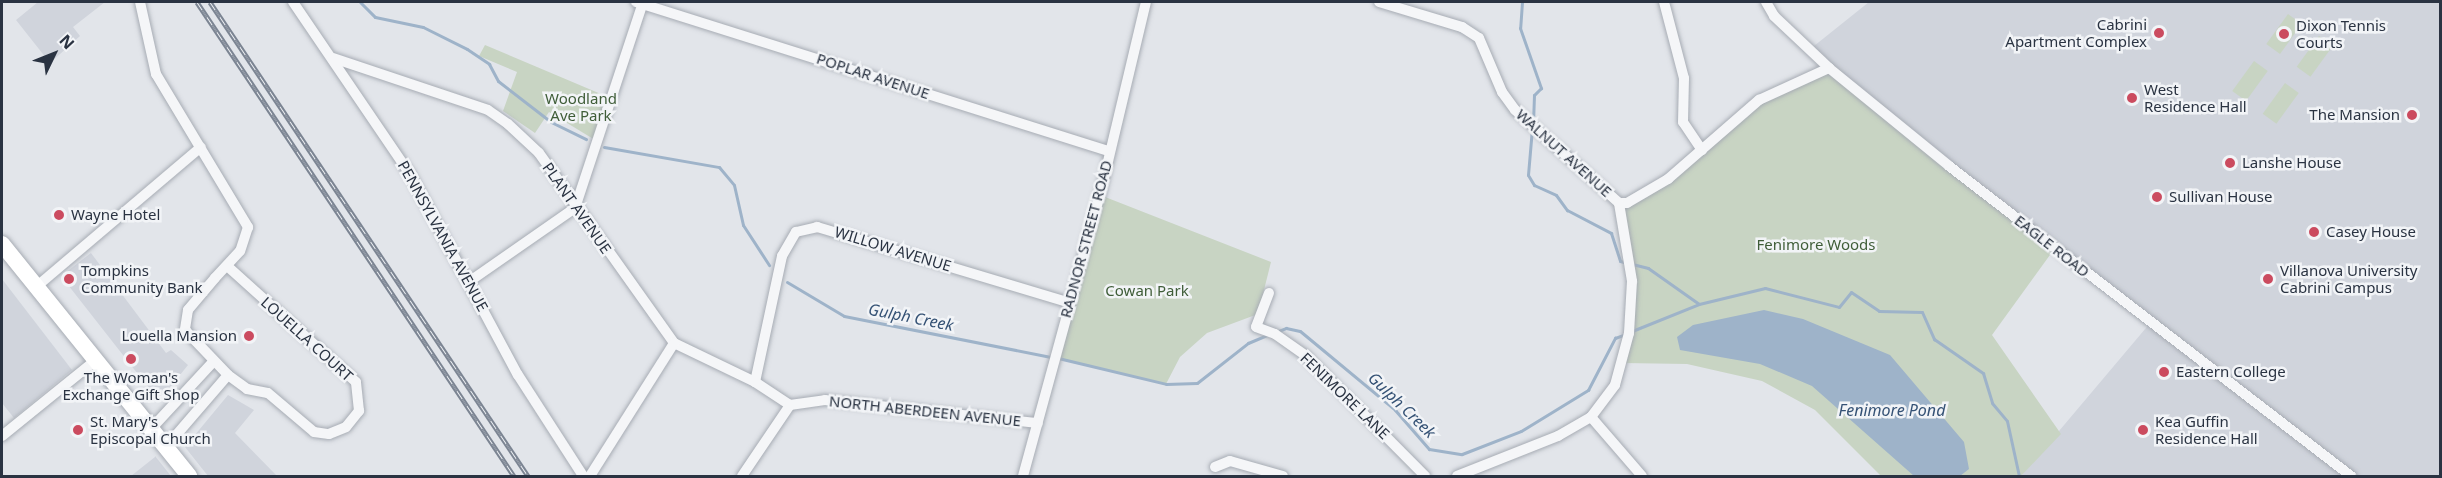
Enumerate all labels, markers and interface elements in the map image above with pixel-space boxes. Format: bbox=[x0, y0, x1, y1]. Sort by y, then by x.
place label: Cabrini Apartment Complex bbox=[2005, 15, 2147, 50]
place label: Dixon Tennis Courts bbox=[2296, 16, 2386, 51]
north arrow bbox=[24, 24, 84, 84]
marker: Cabrini Apartment Complex bbox=[2152, 26, 2166, 40]
marker: Dixon Tennis Courts bbox=[2277, 27, 2291, 41]
text: N bbox=[55, 29, 80, 54]
street label: POPLAR AVENUE bbox=[814, 49, 932, 103]
place label: West Residence Hall bbox=[2144, 80, 2247, 115]
park label: Woodland Ave Park bbox=[545, 89, 617, 124]
marker: West Residence Hall bbox=[2125, 91, 2139, 105]
street label: WALNUT AVENUE bbox=[1512, 105, 1616, 201]
place label: The Mansion bbox=[2309, 106, 2400, 124]
marker: The Mansion bbox=[2405, 108, 2419, 122]
place label: Lanshe House bbox=[2242, 154, 2341, 172]
marker: Lanshe House bbox=[2223, 156, 2237, 170]
street label: PENNSYLVANIA AVENUE bbox=[394, 158, 492, 314]
street label: RADNOR STREET ROAD bbox=[1056, 158, 1116, 320]
street label: PLANT AVENUE bbox=[539, 159, 615, 257]
place label: Sullivan House bbox=[2169, 188, 2272, 206]
marker: Sullivan House bbox=[2150, 190, 2164, 204]
place label: Wayne Hotel bbox=[71, 206, 160, 224]
marker: Wayne Hotel bbox=[52, 208, 66, 222]
street label: EAGLE ROAD bbox=[2011, 211, 2093, 281]
street label: WILLOW AVENUE bbox=[833, 223, 953, 275]
place label: Casey House bbox=[2326, 223, 2416, 241]
marker: Casey House bbox=[2307, 225, 2321, 239]
park label: Fenimore Woods bbox=[1757, 236, 1875, 254]
place label: Tompkins Community Bank bbox=[81, 261, 202, 296]
place label: Villanova University Cabrini Campus bbox=[2280, 261, 2418, 296]
marker: Tompkins Community Bank bbox=[62, 272, 76, 286]
marker: Villanova University Cabrini Campus bbox=[2261, 272, 2275, 286]
park label: Cowan Park bbox=[1105, 282, 1189, 300]
street label: LOUELLA COURT bbox=[257, 293, 357, 385]
water label: Gulph Creek bbox=[867, 299, 955, 335]
place label: Louella Mansion bbox=[122, 327, 237, 345]
marker: Louella Mansion bbox=[242, 329, 256, 343]
street label: FENIMORE LANE bbox=[1297, 349, 1393, 443]
marker: The Woman's Exchange Gift Shop bbox=[124, 352, 138, 366]
place label: Eastern College bbox=[2176, 363, 2286, 381]
marker: Eastern College bbox=[2157, 365, 2171, 379]
place label: The Woman's Exchange Gift Shop bbox=[63, 368, 199, 403]
water label: Gulph Creek bbox=[1364, 368, 1440, 442]
street label: NORTH ABERDEEN AVENUE bbox=[828, 392, 1022, 430]
water label: Fenimore Pond bbox=[1839, 400, 1945, 420]
place label: St. Mary's Episcopal Church bbox=[90, 412, 211, 447]
place label: Kea Guffin Residence Hall bbox=[2155, 412, 2258, 447]
marker: St. Mary's Episcopal Church bbox=[71, 423, 85, 437]
marker: Kea Guffin Residence Hall bbox=[2136, 423, 2150, 437]

